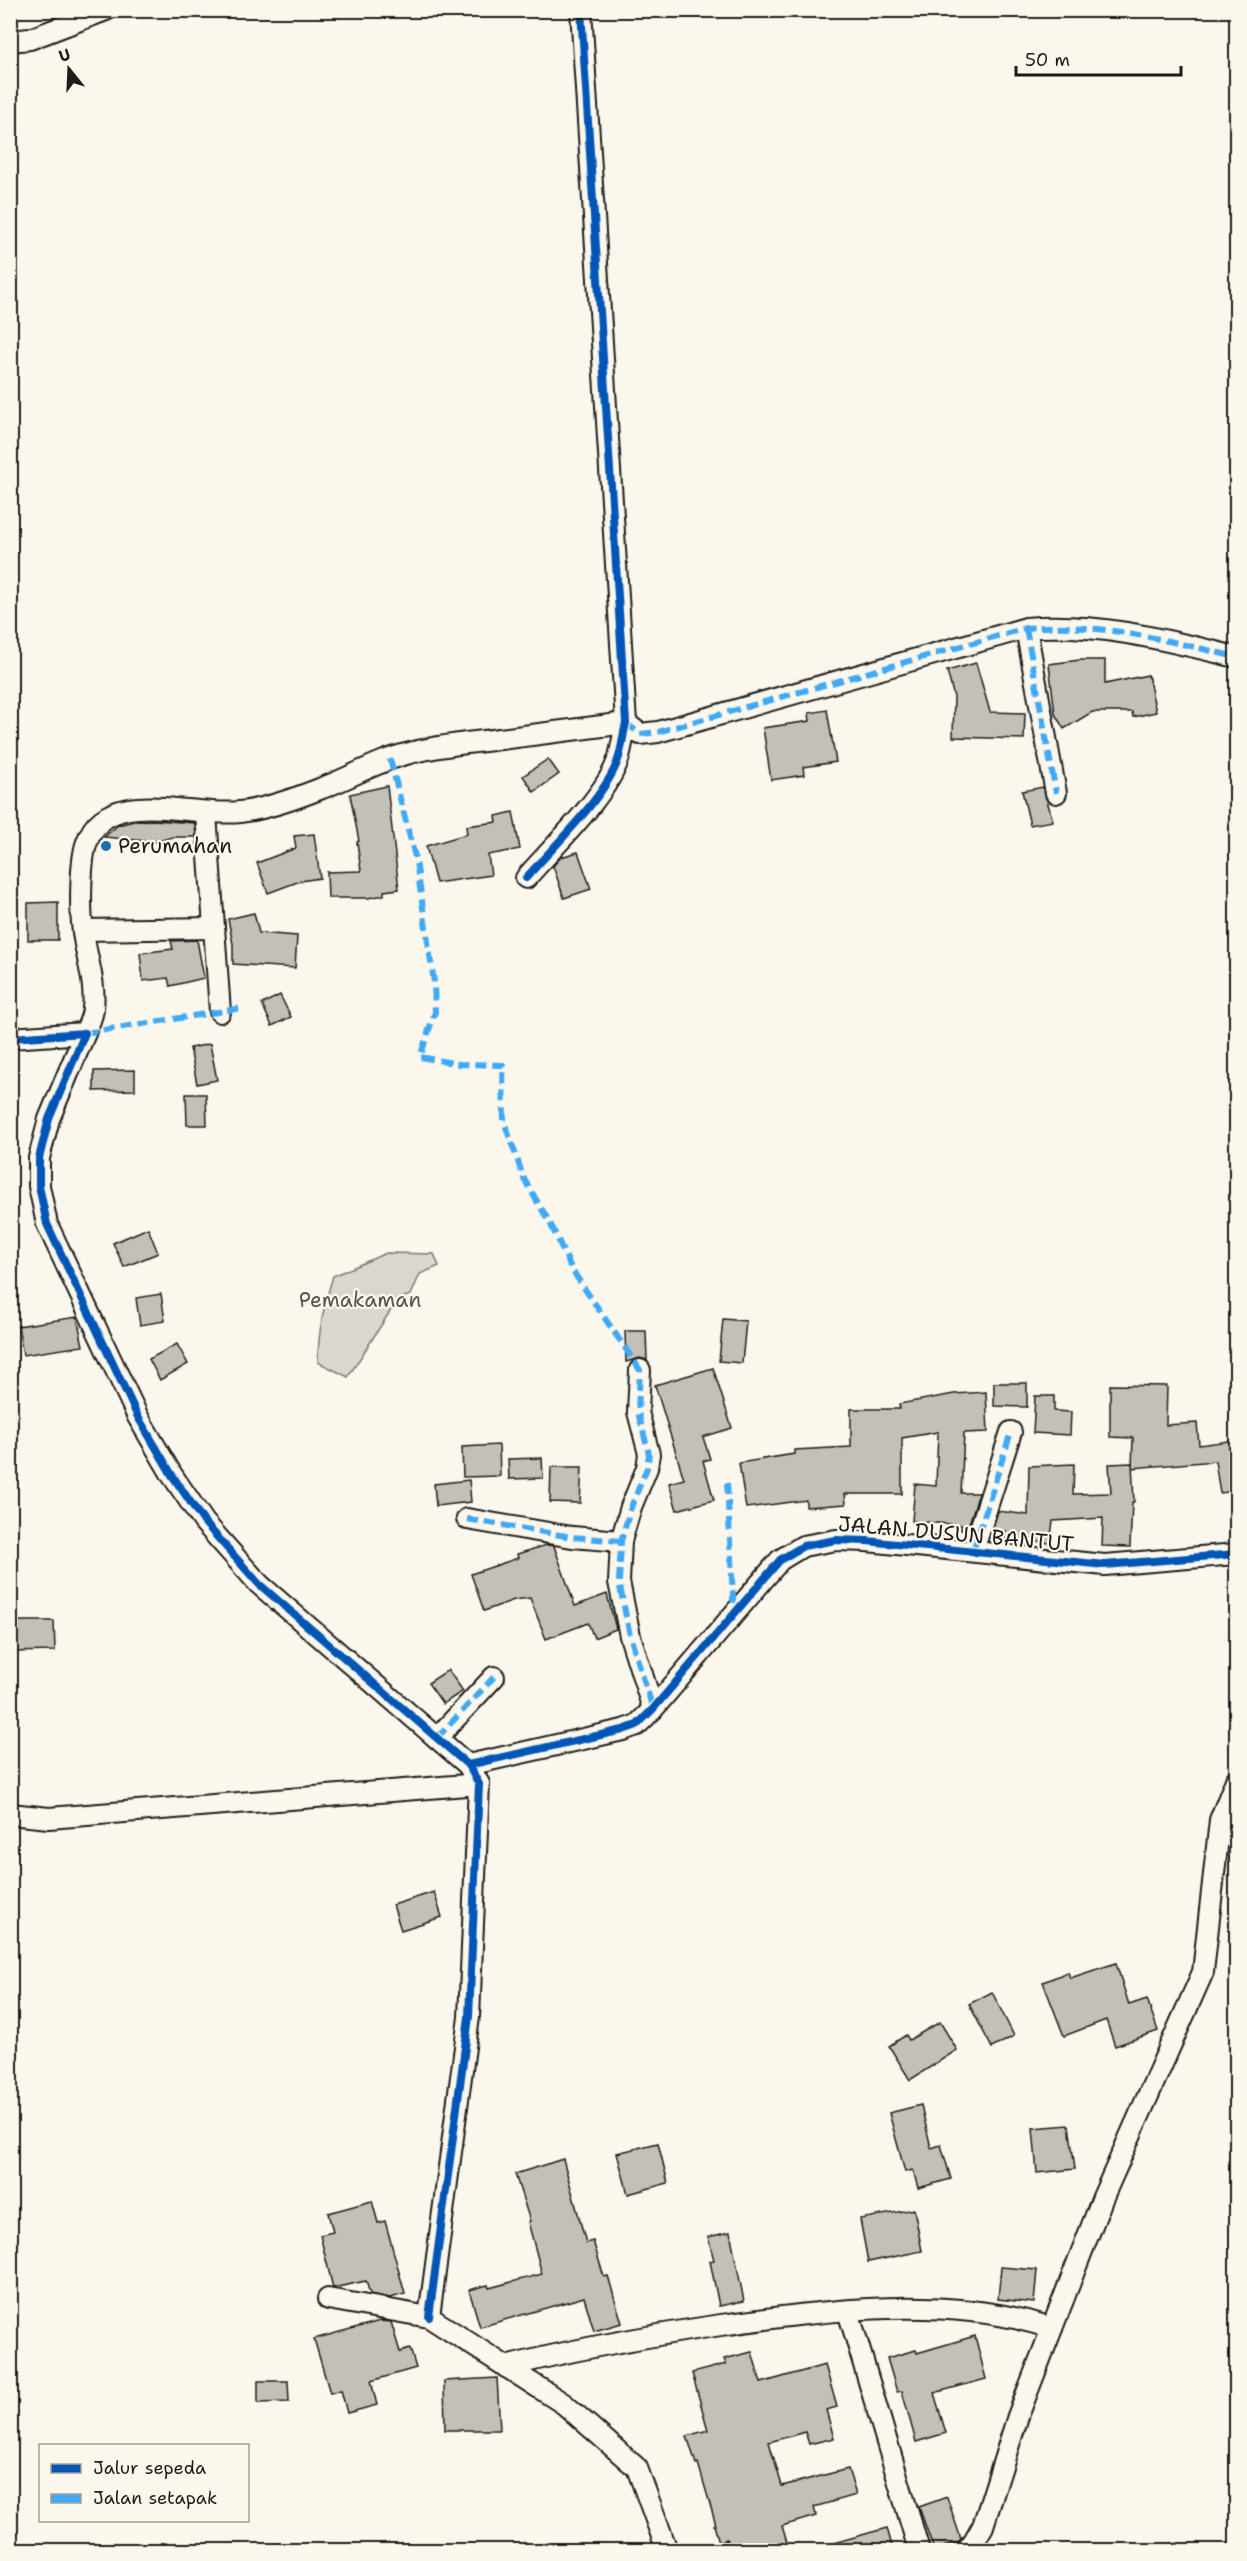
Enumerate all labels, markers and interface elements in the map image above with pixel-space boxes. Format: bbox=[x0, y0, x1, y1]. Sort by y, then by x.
north arrow bbox=[39, 39, 99, 99]
scale bar bbox=[1016, 39, 1181, 77]
text: U bbox=[56, 44, 73, 67]
text: 50 m bbox=[1025, 48, 1070, 72]
place label: Perumahan bbox=[118, 832, 232, 860]
marker: Perumahan bbox=[99, 839, 113, 853]
park label: Pemakaman bbox=[299, 1286, 421, 1314]
street label: JALAN DUSUN BANTUT bbox=[837, 1510, 1075, 1558]
legend bbox=[39, 2444, 249, 2522]
text: Jalur sepeda bbox=[93, 2456, 206, 2480]
text: Jalan setapak bbox=[93, 2486, 217, 2510]

